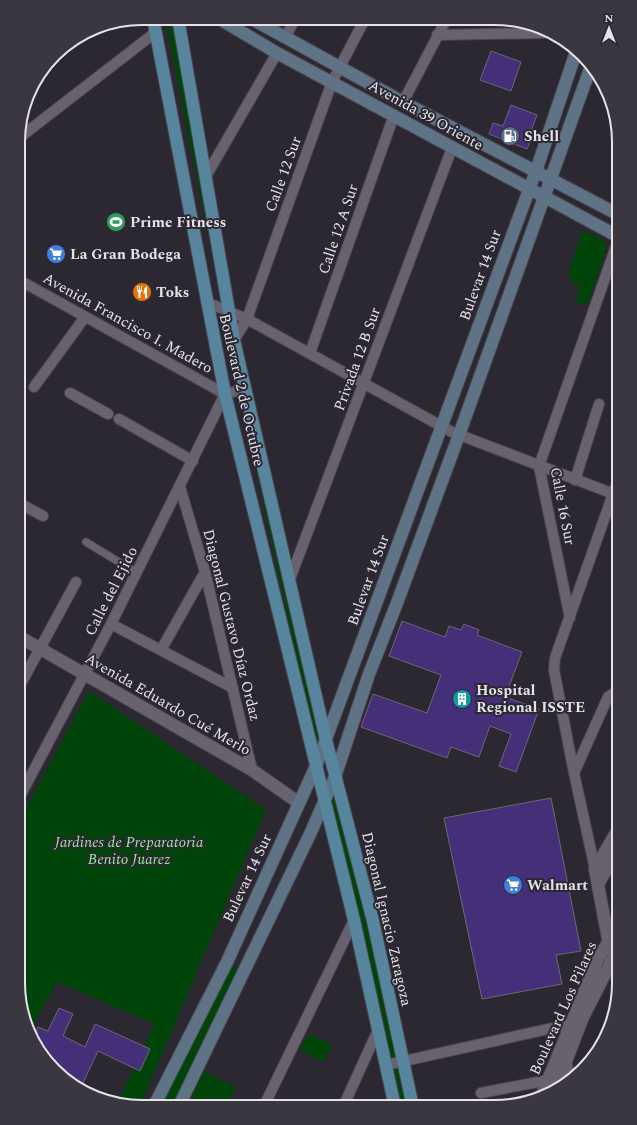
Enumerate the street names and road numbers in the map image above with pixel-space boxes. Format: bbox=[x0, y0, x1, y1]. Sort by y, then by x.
street label: Avenida 39 Oriente bbox=[364, 74, 487, 157]
street label: Calle 12 Sur bbox=[259, 133, 308, 215]
street label: Calle 12 A Sur bbox=[312, 181, 365, 277]
street label: Bulevar 14 Sur bbox=[453, 226, 508, 324]
street label: Avenida Francisco I. Madero bbox=[39, 267, 217, 380]
street label: Privada 12 B Sur bbox=[328, 304, 387, 414]
street label: Boulevard 2 de Octubre bbox=[213, 311, 270, 469]
street label: Calle 16 Sur bbox=[544, 465, 581, 547]
street label: Diagonal Gustavo Díaz Ordaz bbox=[197, 527, 267, 724]
street label: Bulevar 14 Sur bbox=[341, 531, 396, 629]
street label: Calle del Ejido bbox=[79, 543, 144, 640]
street label: Avenida Eduardo Cué Merlo bbox=[80, 647, 255, 762]
street label: Bulevar 14 Sur bbox=[217, 830, 278, 926]
street label: Diagonal Ignacio Zaragoza bbox=[355, 830, 418, 1009]
street label: Boulevard Los Pilares bbox=[524, 938, 603, 1079]

